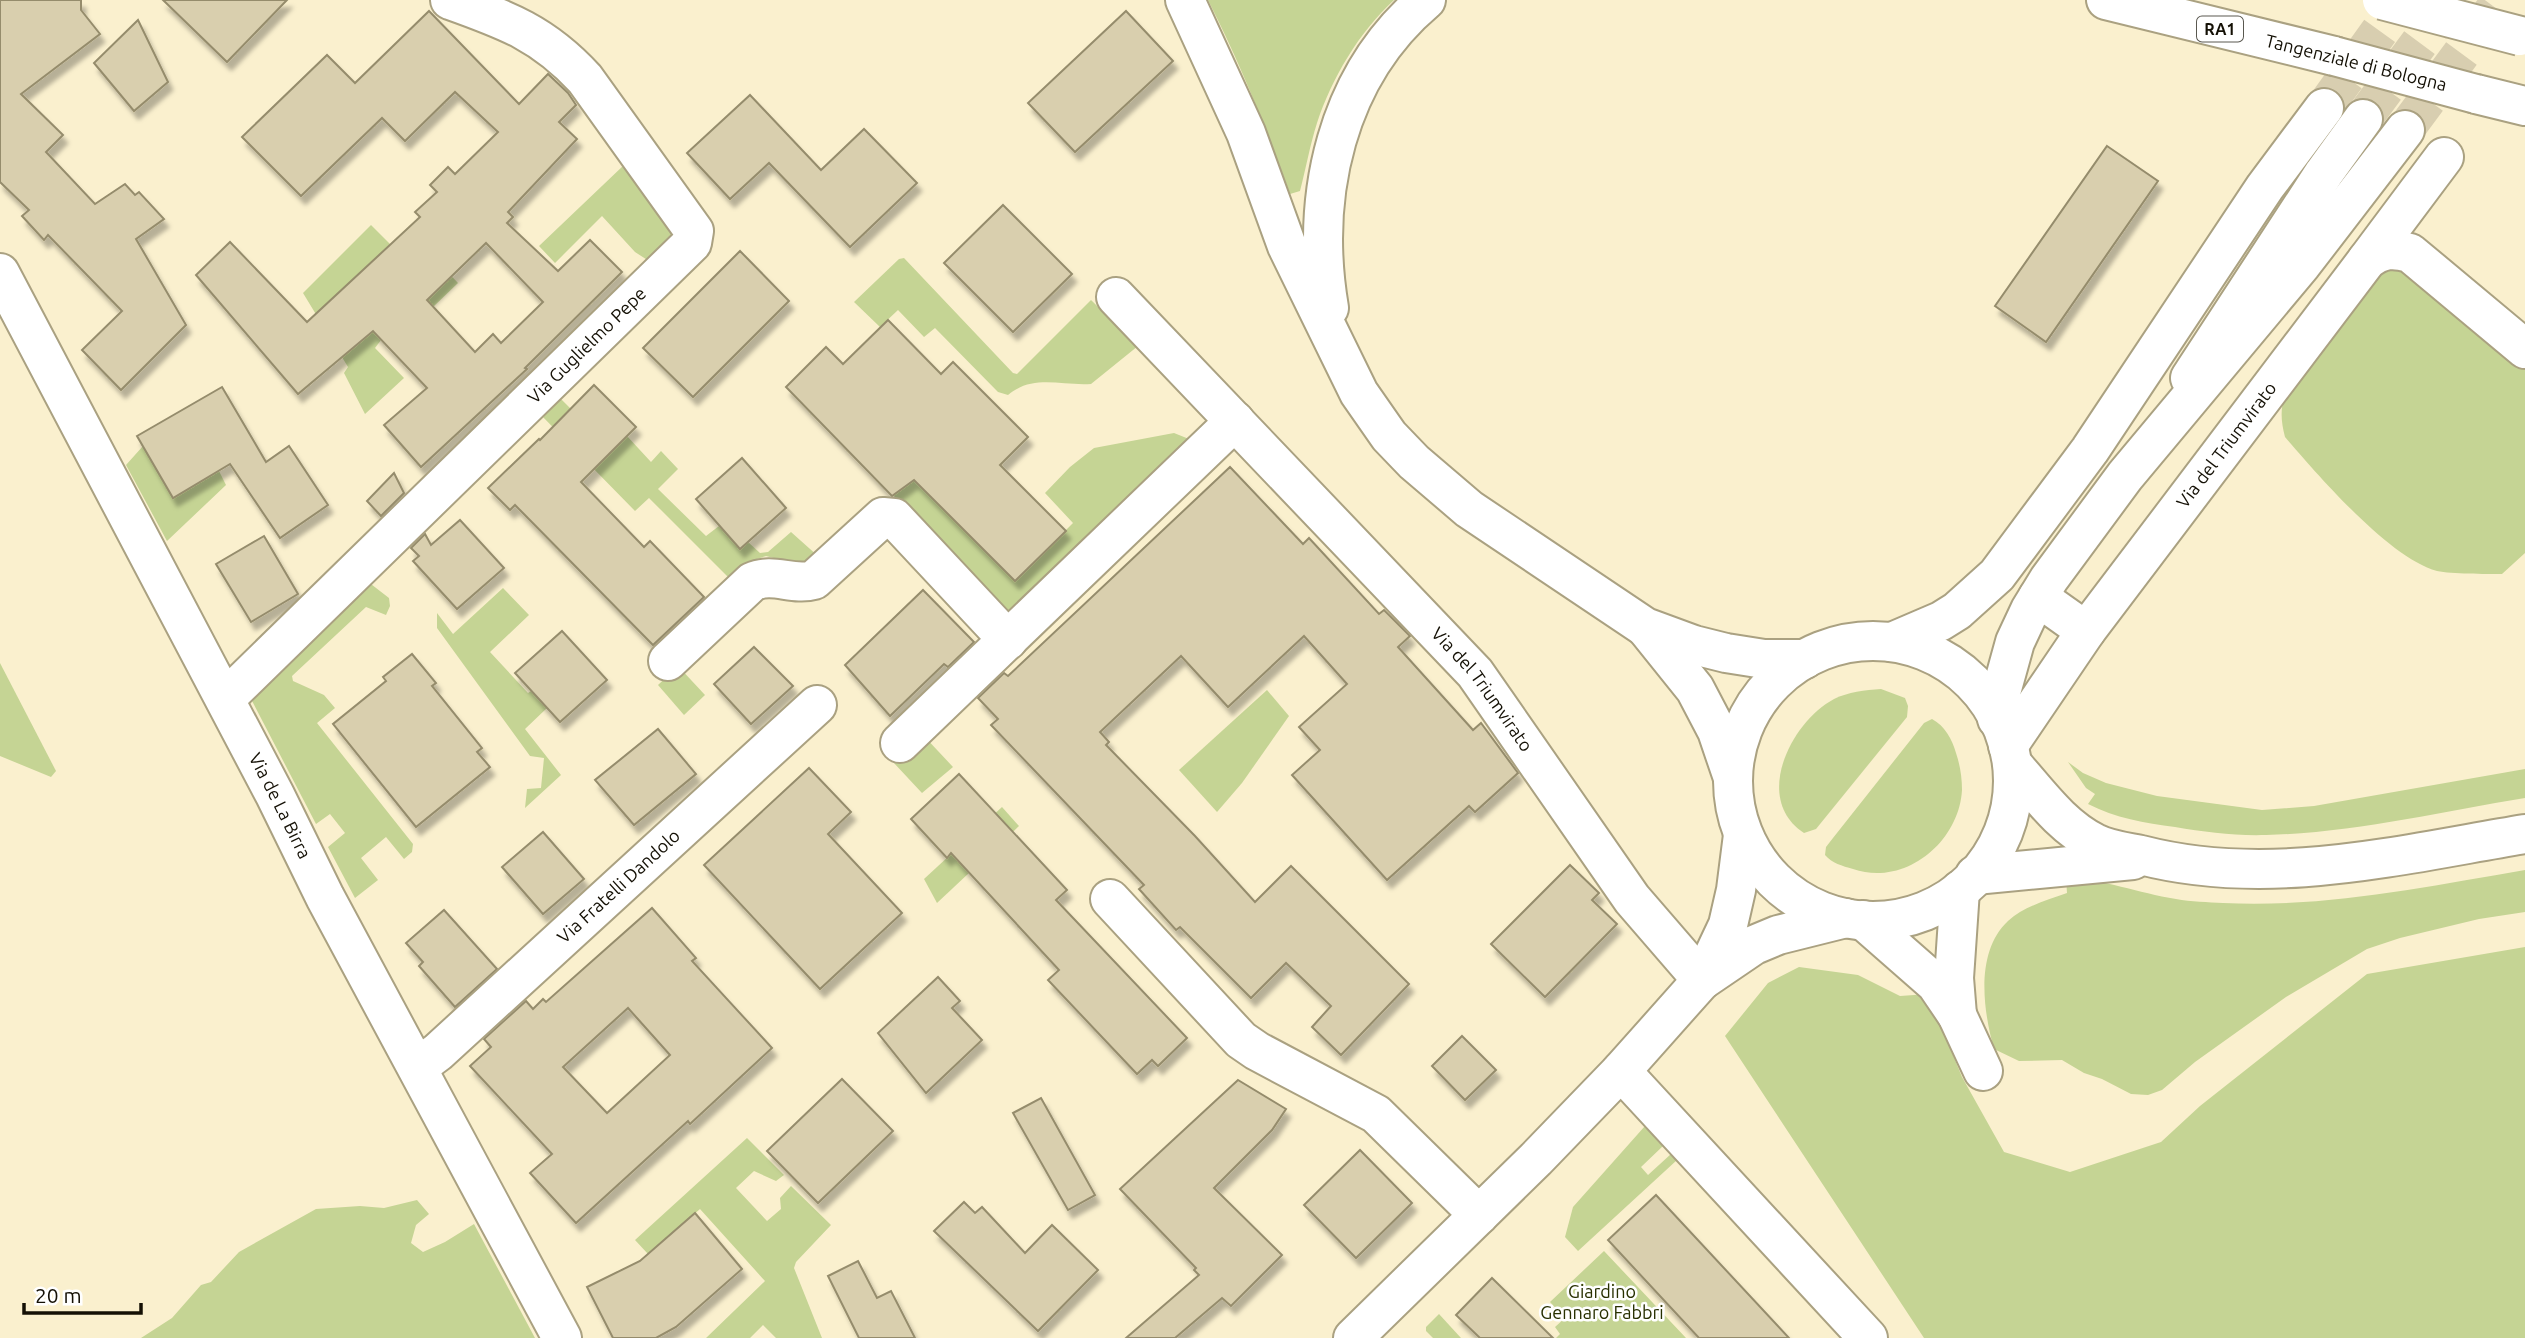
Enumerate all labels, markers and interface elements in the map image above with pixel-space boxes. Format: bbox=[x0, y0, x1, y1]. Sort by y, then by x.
road number: RA1 bbox=[2197, 17, 2243, 42]
street label: Tangenziale di Bologna bbox=[2263, 30, 2449, 94]
street label: Via Guglielmo Pepe bbox=[523, 283, 650, 407]
street label: Via del Triumvirato bbox=[2172, 378, 2280, 511]
street label: Via del Triumvirato bbox=[1428, 623, 1537, 755]
street label: Via de La Birra bbox=[246, 749, 316, 862]
street label: Via Fratelli Dandolo bbox=[553, 825, 683, 947]
scale bar bbox=[24, 1272, 142, 1316]
park label: Giardino Gennaro Fabbri bbox=[1540, 1281, 1664, 1322]
text: 20 m bbox=[35, 1283, 82, 1307]

